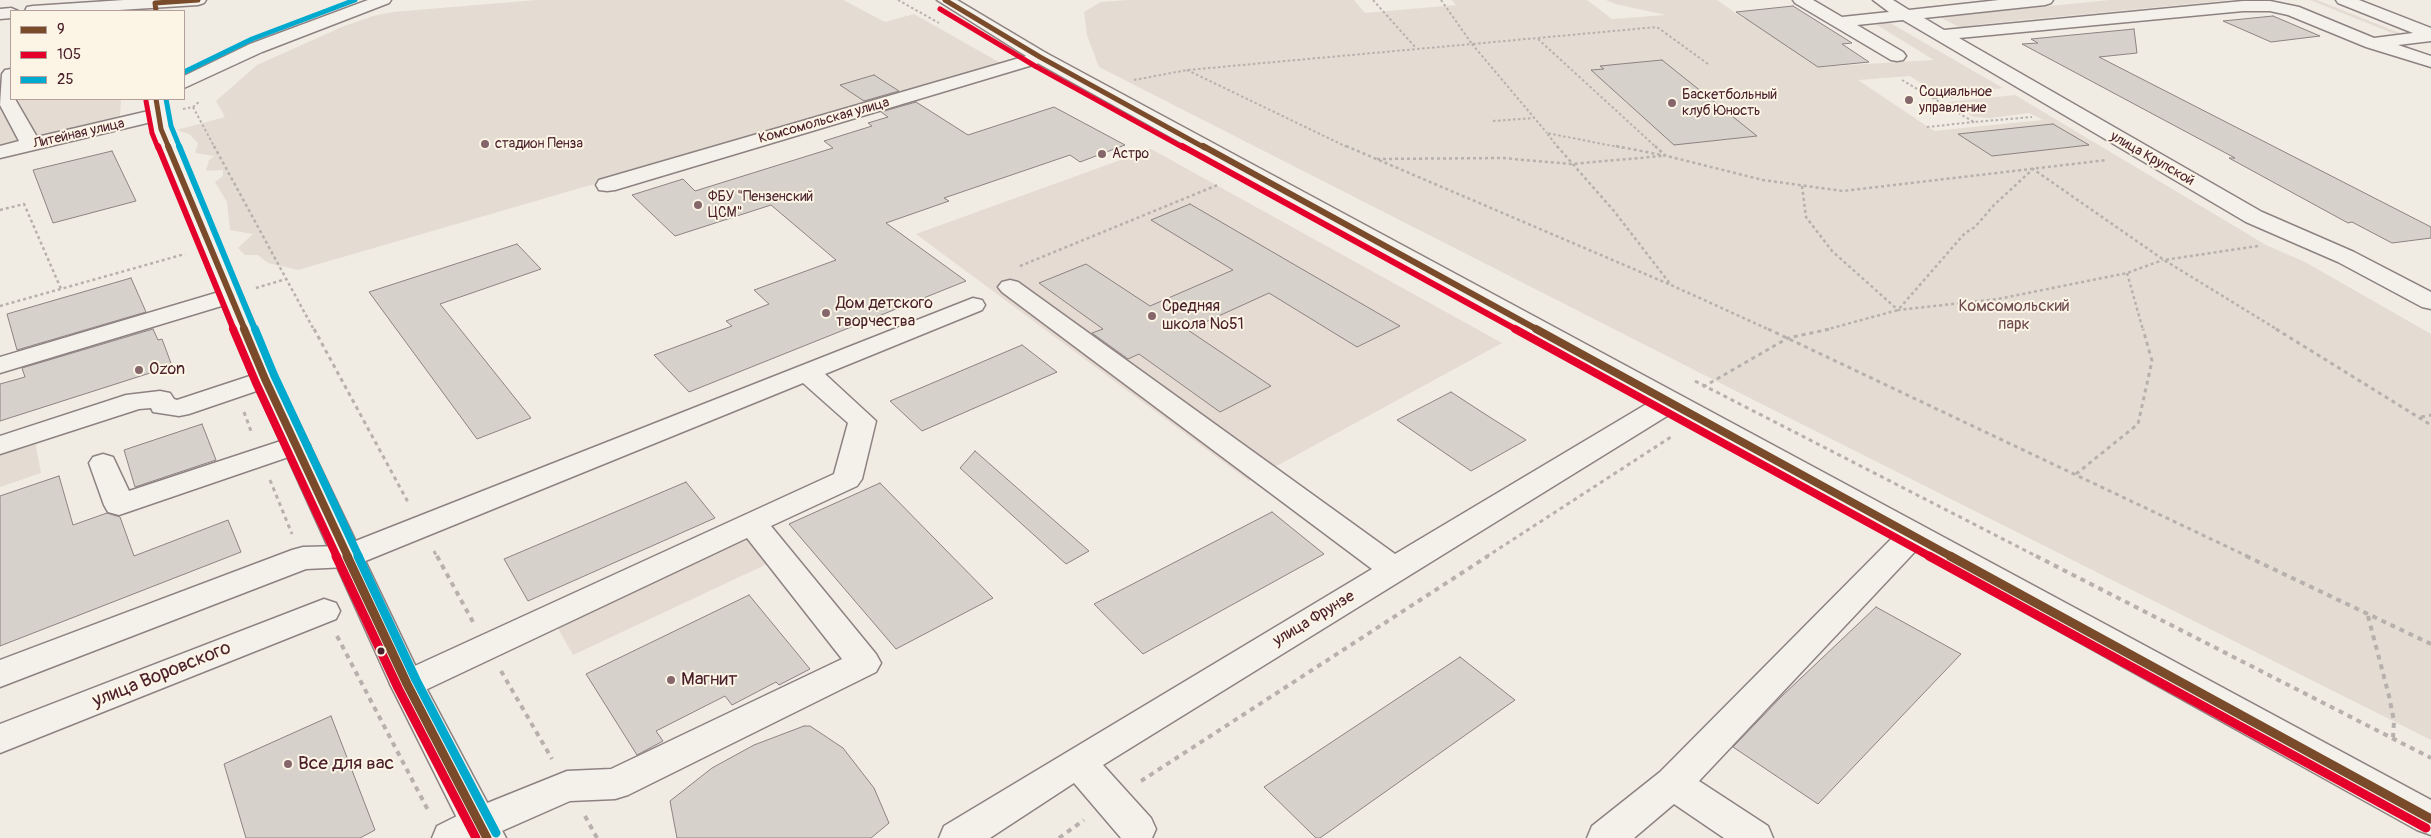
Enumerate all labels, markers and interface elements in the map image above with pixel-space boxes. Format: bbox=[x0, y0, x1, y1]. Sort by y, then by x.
legend bbox=[10, 10, 185, 100]
text: 9 bbox=[57, 20, 65, 39]
text: 105 bbox=[57, 45, 81, 64]
text: 25 bbox=[57, 70, 74, 89]
place label: Социальное управление bbox=[1919, 84, 1992, 116]
place label: Баскетбольный клуб Юность bbox=[1682, 87, 1777, 120]
street label: Комсомольская улица bbox=[757, 94, 891, 148]
marker: Социальное управление bbox=[1903, 94, 1915, 106]
marker: Баскетбольный клуб Юность bbox=[1666, 97, 1678, 109]
street label: Литейная улица bbox=[32, 115, 126, 153]
street label: улица Крупской bbox=[2107, 128, 2197, 190]
place label: стадион Пенза bbox=[495, 136, 583, 152]
marker: стадион Пенза bbox=[479, 138, 491, 150]
place label: Астро bbox=[1112, 146, 1149, 162]
marker: Астро bbox=[1096, 148, 1108, 160]
place label: ФБУ "Пензенский ЦСМ" bbox=[708, 189, 813, 222]
marker: ФБУ "Пензенский ЦСМ" bbox=[692, 199, 704, 211]
place label: Дом детского творчества bbox=[836, 294, 933, 332]
place label: Средняя школа №51 bbox=[1162, 297, 1244, 335]
park label: Комсомольский парк bbox=[1958, 297, 2070, 335]
marker: Дом детского творчества bbox=[820, 307, 832, 319]
marker: Средняя школа №51 bbox=[1146, 310, 1158, 322]
place label: Ozon bbox=[149, 360, 185, 380]
marker: Ozon bbox=[133, 364, 145, 376]
street label: улица Фрунзе bbox=[1270, 587, 1358, 651]
street label: улица Воровского bbox=[89, 637, 235, 713]
unlabelled marker bbox=[376, 646, 386, 656]
place label: Магнит bbox=[681, 669, 737, 691]
marker: Магнит bbox=[665, 674, 677, 686]
place label: Все для вас bbox=[298, 753, 394, 775]
marker: Все для вас bbox=[282, 758, 294, 770]

